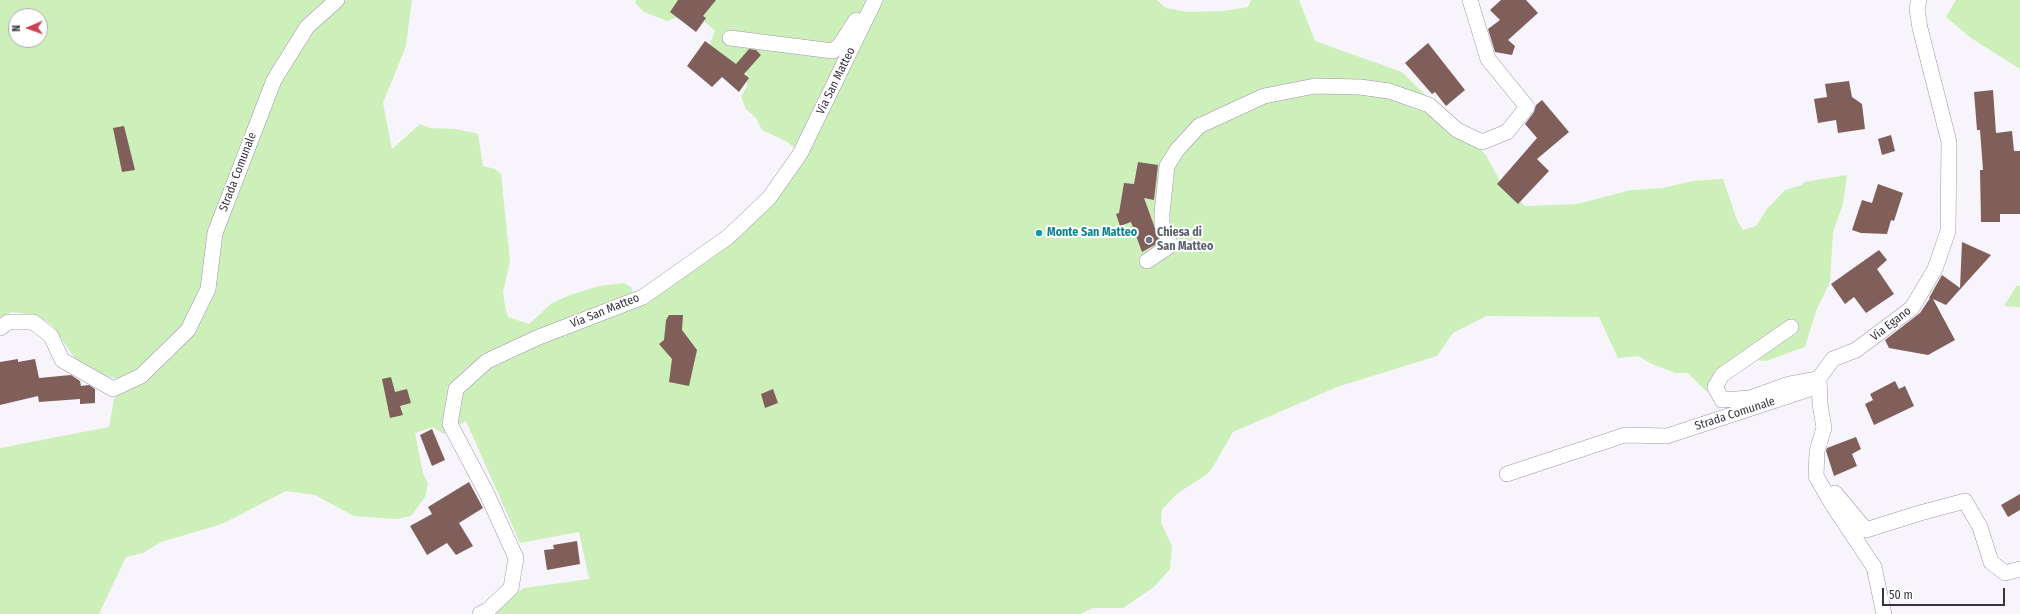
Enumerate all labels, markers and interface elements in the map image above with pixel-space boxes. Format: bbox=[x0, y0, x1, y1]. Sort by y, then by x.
north arrow bbox=[8, 8, 48, 48]
text: N bbox=[10, 25, 23, 32]
street label: Via San Matteo bbox=[814, 45, 858, 117]
street label: Strada Comunale bbox=[216, 130, 260, 214]
place label: Monte San Matteo bbox=[1047, 226, 1137, 240]
place label: Chiesa di San Matteo bbox=[1157, 226, 1213, 254]
marker: Monte San Matteo bbox=[1034, 228, 1044, 238]
marker: Chiesa di San Matteo bbox=[1144, 235, 1154, 245]
street label: Via San Matteo bbox=[568, 291, 642, 331]
street label: Via Egano bbox=[1868, 304, 1914, 344]
street label: Strada Comunale bbox=[1693, 394, 1777, 434]
scale bar bbox=[1884, 580, 2007, 606]
text: 50 m bbox=[1889, 588, 1913, 602]

